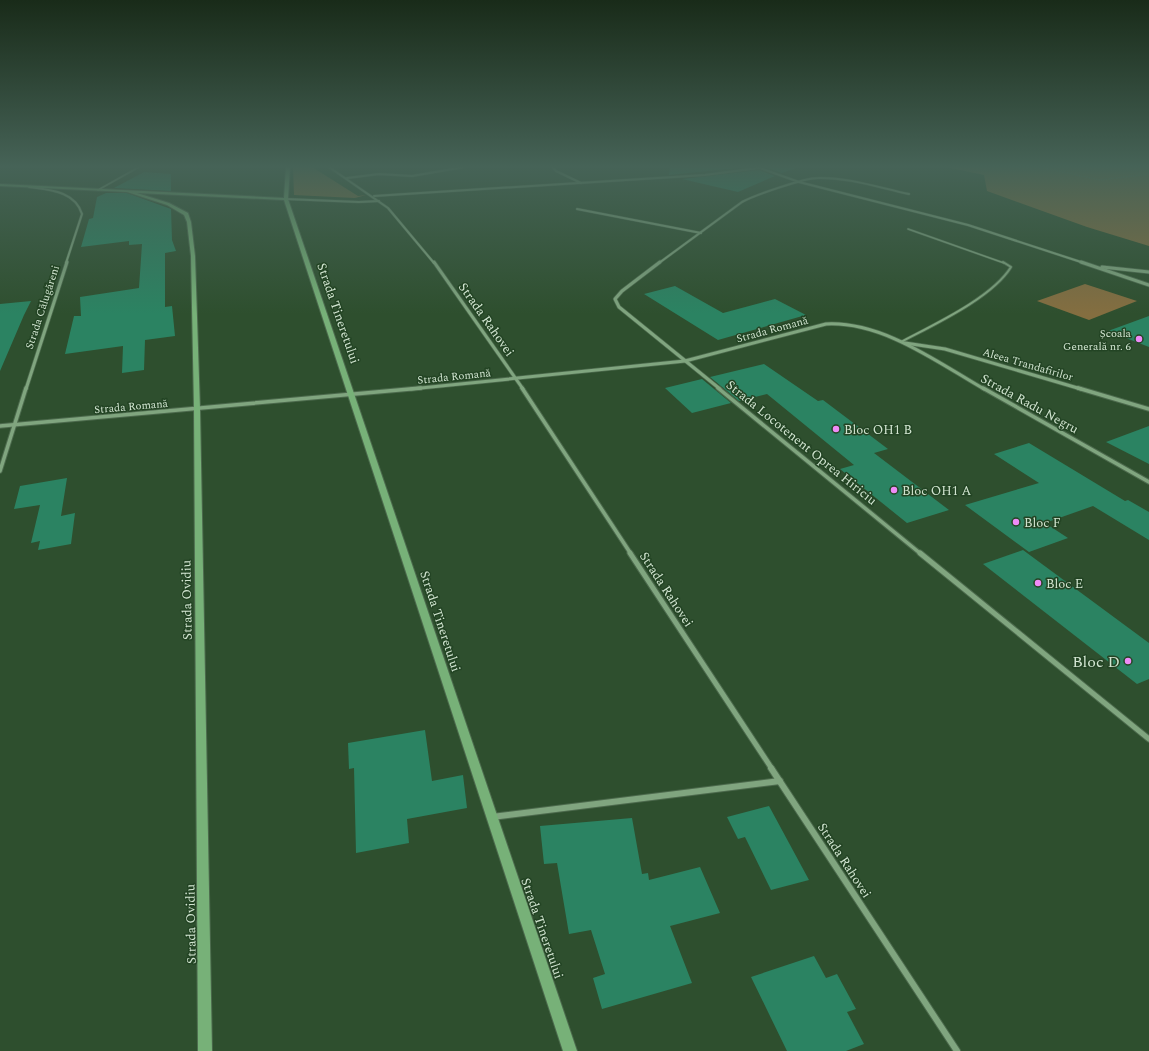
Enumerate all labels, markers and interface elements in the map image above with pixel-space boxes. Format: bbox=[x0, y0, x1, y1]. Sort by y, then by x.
street label: Strada Tineretului bbox=[311, 260, 365, 366]
street label: Strada Călugăreni bbox=[21, 263, 64, 351]
street label: Strada Rahovei bbox=[453, 278, 519, 361]
street label: Strada Romană bbox=[734, 312, 811, 347]
place label: Școala Generală nr. 6 bbox=[1063, 325, 1132, 355]
marker: Școala Generală nr. 6 bbox=[1134, 334, 1144, 344]
street label: Aleea Trandafirilor bbox=[981, 343, 1076, 386]
street label: Strada Romană bbox=[416, 364, 492, 389]
street label: Strada Radu Negru bbox=[977, 369, 1082, 439]
street label: Strada Locotenent Oprea Hiriciu bbox=[721, 375, 881, 510]
street label: Strada Romană bbox=[94, 395, 169, 418]
place label: Bloc OH1 B bbox=[844, 420, 912, 440]
marker: Bloc OH1 B bbox=[831, 424, 841, 434]
place label: Bloc OH1 A bbox=[902, 481, 972, 501]
marker: Bloc OH1 A bbox=[889, 485, 899, 495]
place label: Bloc F bbox=[1024, 513, 1061, 533]
marker: Bloc F bbox=[1011, 517, 1021, 527]
street label: Strada Rahovei bbox=[634, 548, 698, 631]
street label: Strada Ovidiu bbox=[176, 560, 198, 640]
street label: Strada Tineretului bbox=[414, 568, 466, 675]
place label: Bloc E bbox=[1046, 574, 1083, 594]
marker: Bloc E bbox=[1033, 578, 1043, 588]
place label: Bloc D bbox=[1072, 650, 1120, 674]
marker: Bloc D bbox=[1123, 656, 1133, 666]
street label: Strada Rahovei bbox=[812, 819, 876, 902]
street label: Strada Tineretului bbox=[515, 875, 569, 981]
street label: Strada Ovidiu bbox=[180, 884, 202, 964]

